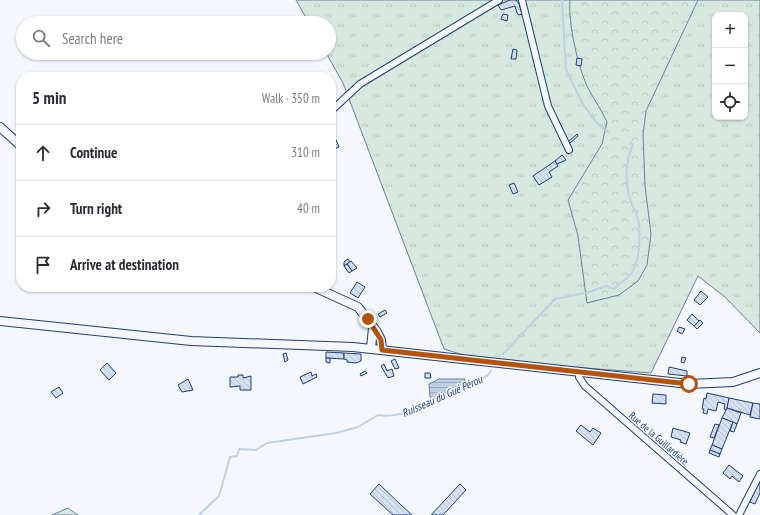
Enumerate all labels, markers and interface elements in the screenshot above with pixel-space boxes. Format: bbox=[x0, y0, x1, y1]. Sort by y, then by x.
map controls bbox=[712, 12, 748, 120]
button: + bbox=[712, 12, 748, 48]
search box bbox=[16, 16, 336, 60]
icon: search bbox=[30, 27, 52, 49]
text: Search here bbox=[62, 29, 123, 48]
button: − bbox=[712, 48, 748, 84]
button: locate bbox=[712, 84, 748, 120]
text: 5 min bbox=[32, 87, 66, 109]
text: Walk · 350 m bbox=[262, 90, 320, 107]
icon: ahead bbox=[32, 142, 54, 164]
text: Continue bbox=[70, 143, 117, 162]
text: 310 m bbox=[291, 144, 320, 161]
icon: right bbox=[32, 198, 54, 220]
text: Turn right bbox=[70, 199, 122, 218]
text: 40 m bbox=[297, 200, 320, 217]
icon: arrive bbox=[32, 254, 54, 276]
text: Arrive at destination bbox=[70, 255, 179, 274]
route end bbox=[359, 310, 377, 328]
water label: Ruisseau du Gué Pérou bbox=[400, 372, 486, 420]
route start bbox=[680, 375, 698, 393]
street label: Rue de la Guillardière bbox=[626, 409, 691, 468]

